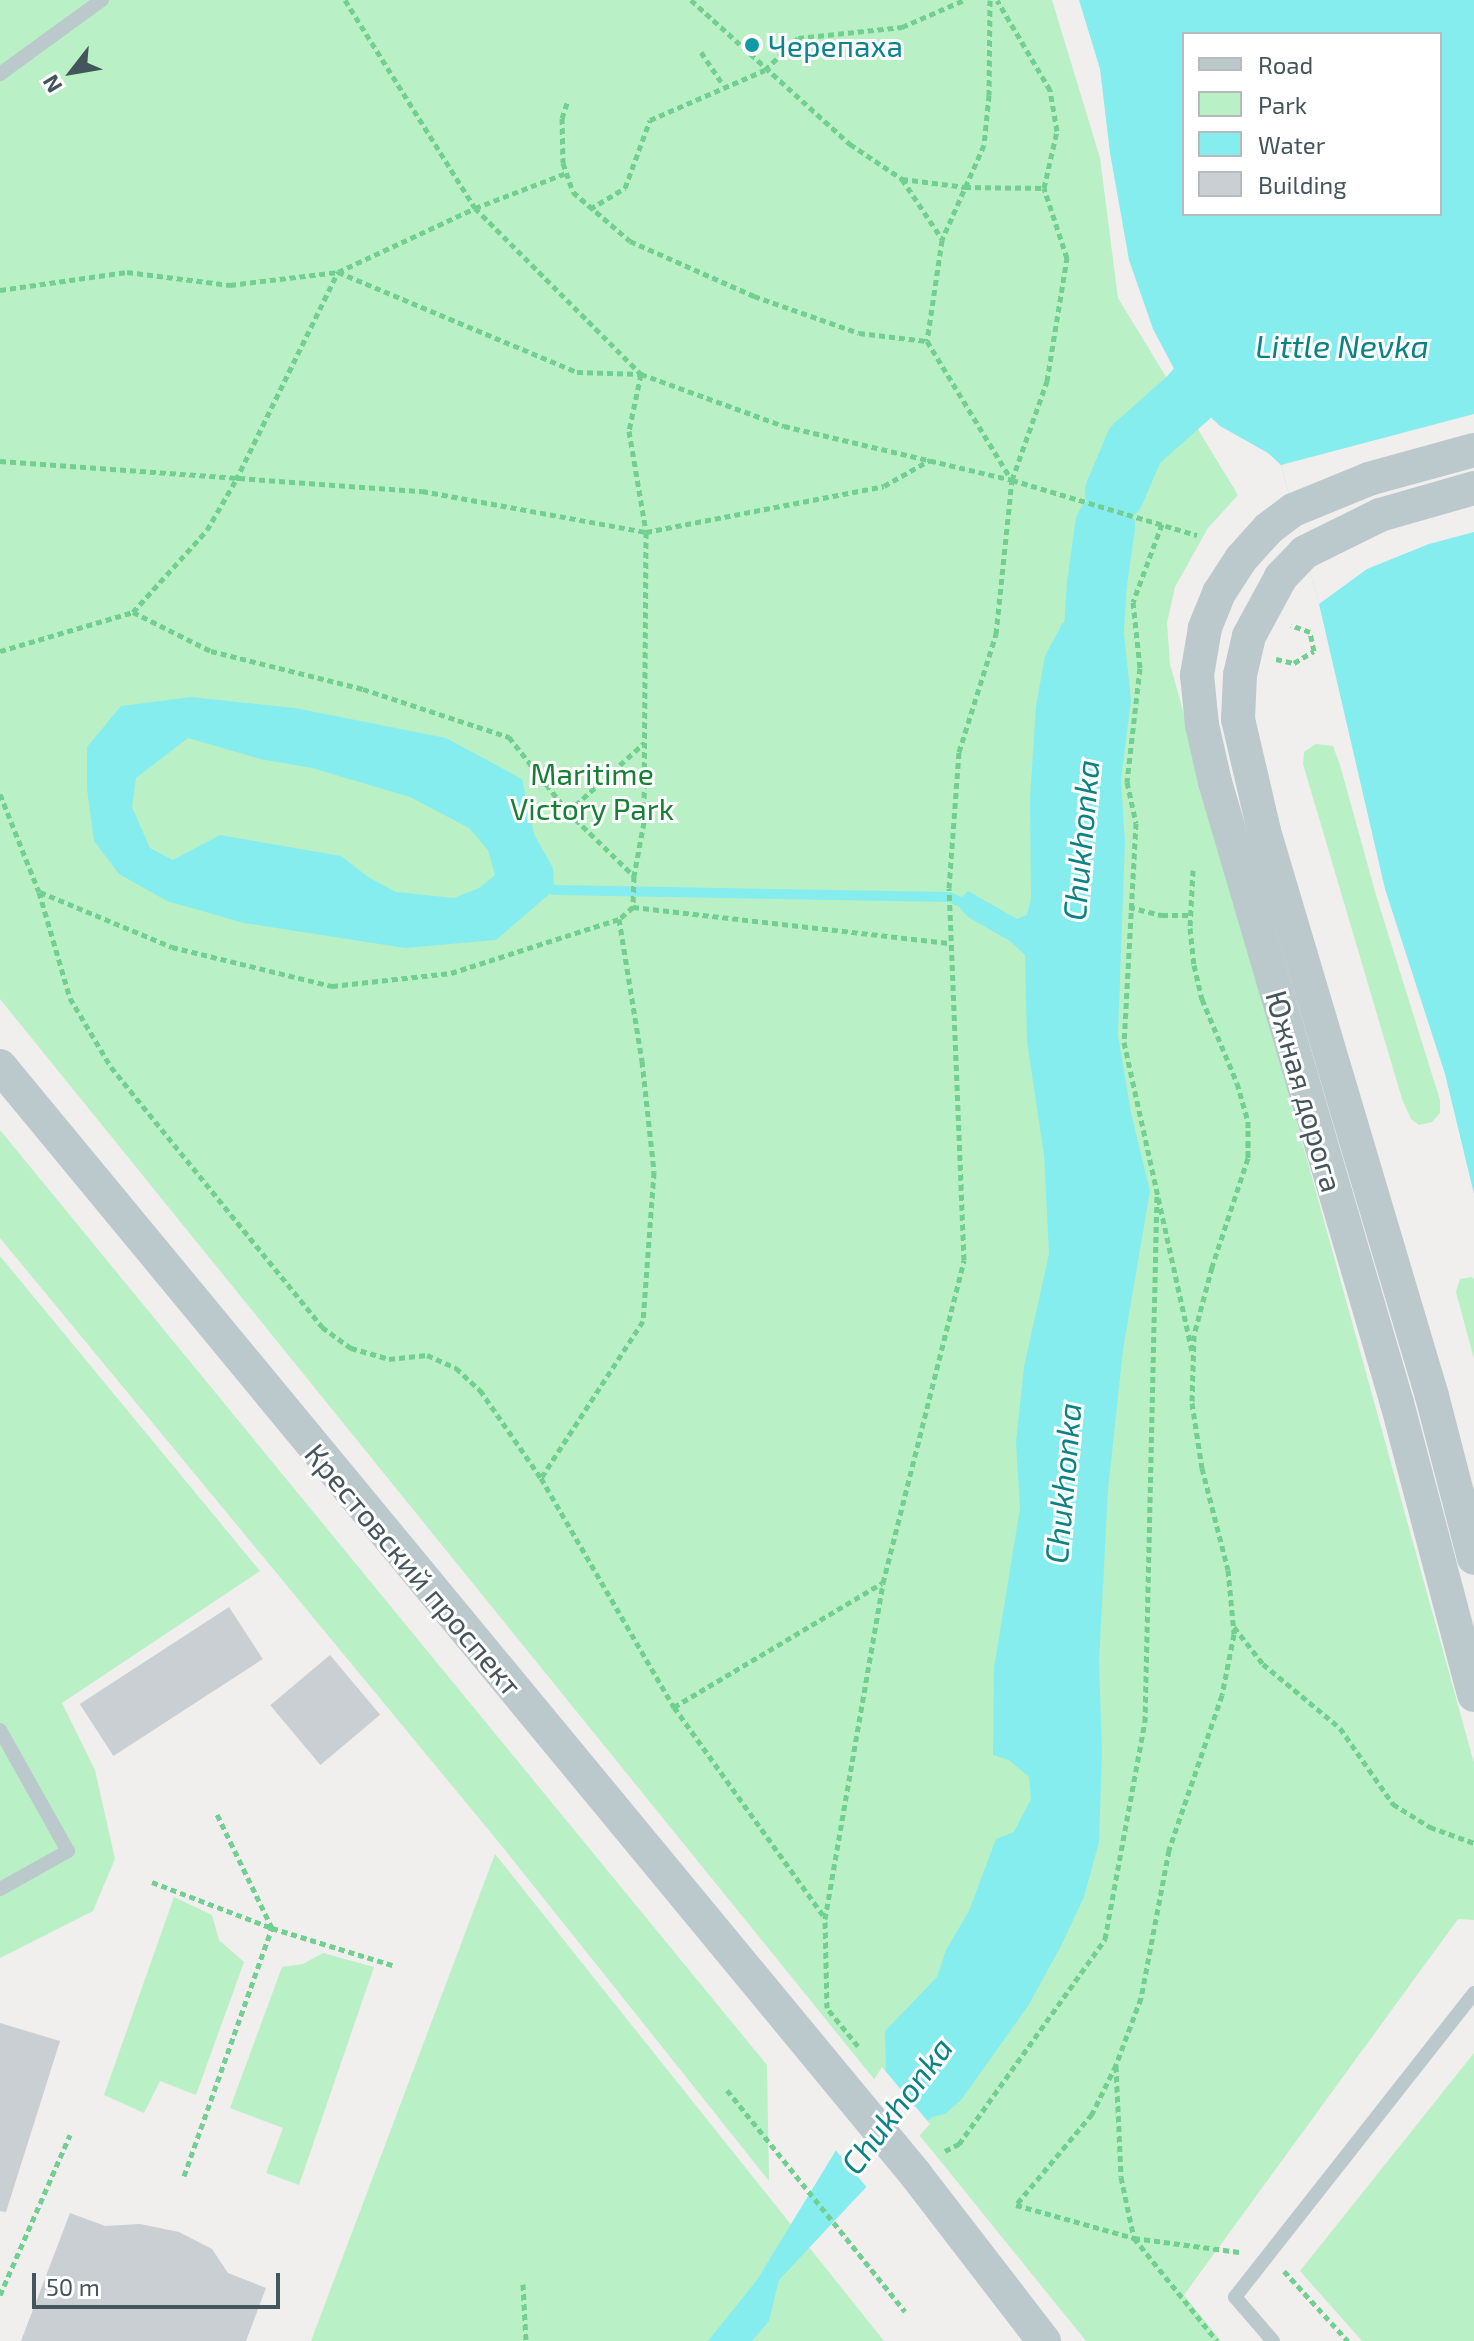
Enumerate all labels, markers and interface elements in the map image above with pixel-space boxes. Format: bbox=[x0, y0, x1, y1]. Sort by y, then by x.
place label: Черепаха bbox=[768, 27, 903, 63]
north arrow bbox=[32, 32, 112, 112]
legend bbox=[1182, 32, 1442, 216]
marker: Черепаха bbox=[743, 36, 761, 54]
text: Road bbox=[1258, 50, 1313, 79]
text: N bbox=[36, 71, 67, 98]
text: Park bbox=[1258, 90, 1307, 119]
text: Water bbox=[1258, 130, 1325, 159]
text: Building bbox=[1258, 170, 1347, 199]
water label: Little Nevka bbox=[1255, 326, 1429, 364]
park label: Maritime Victory Park bbox=[510, 755, 674, 826]
water label: Chukhonka bbox=[1054, 758, 1106, 922]
street label: Южная дорога bbox=[1259, 986, 1351, 1196]
water label: Chukhonka bbox=[1036, 1401, 1088, 1565]
street label: Крестовский проспект bbox=[298, 1436, 530, 1702]
water label: Chukhonka bbox=[832, 2029, 960, 2181]
scale bar bbox=[36, 2257, 284, 2307]
text: 50 m bbox=[46, 2272, 100, 2301]

